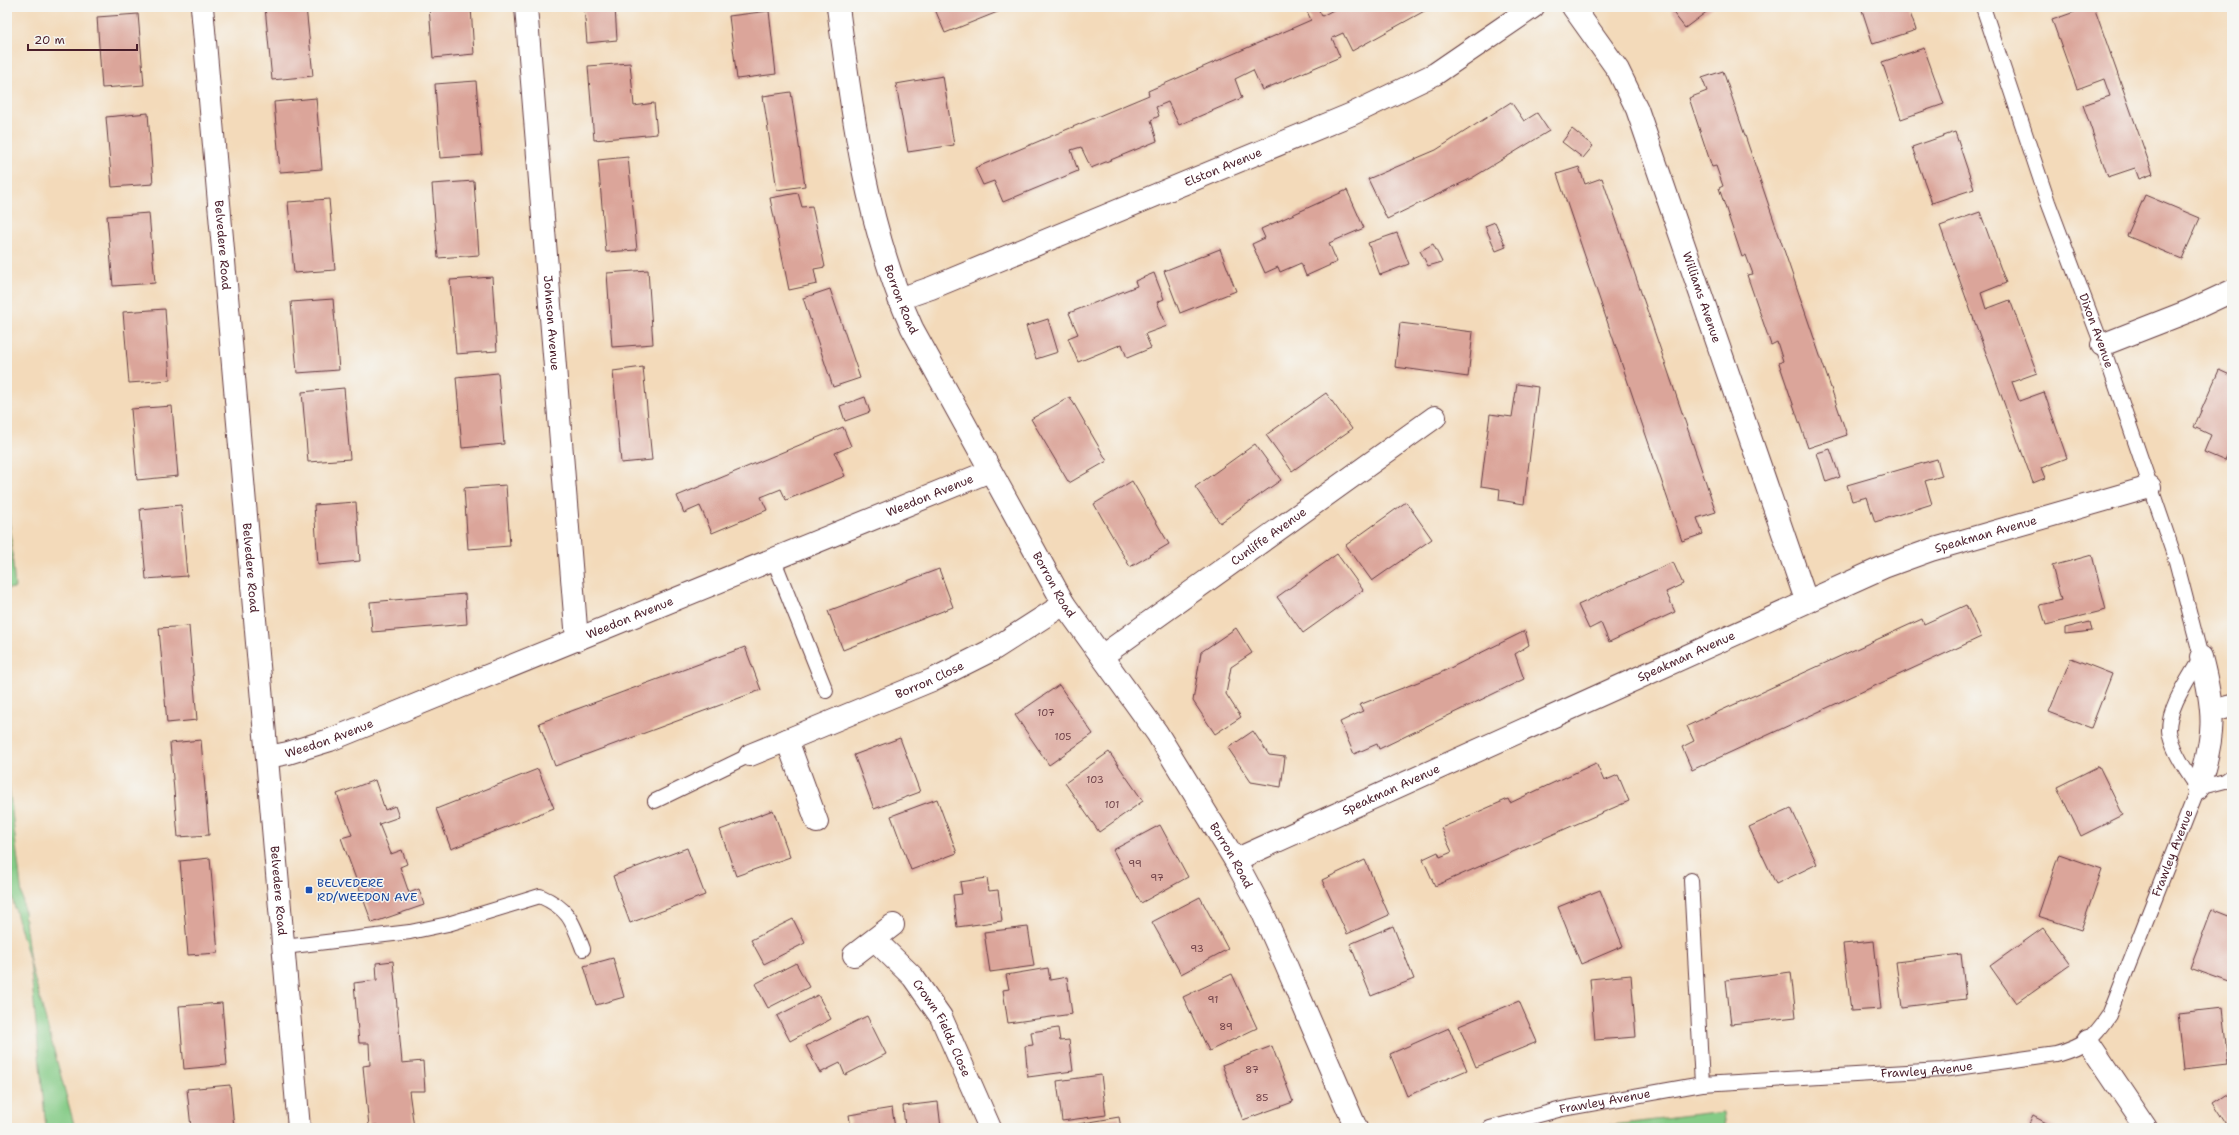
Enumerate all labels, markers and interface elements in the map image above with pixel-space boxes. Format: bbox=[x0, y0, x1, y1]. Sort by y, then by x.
scale bar bbox=[28, 26, 137, 52]
text: 20 m bbox=[34, 32, 65, 48]
street label: Elston Avenue bbox=[1182, 144, 1265, 190]
street label: Belvedere Road bbox=[211, 200, 234, 291]
street label: Williams Avenue bbox=[1679, 250, 1725, 345]
street label: Borron Road bbox=[880, 263, 922, 338]
street label: Johnson Avenue bbox=[540, 275, 563, 372]
street label: Dixon Avenue bbox=[2075, 291, 2117, 370]
street label: Weedon Avenue bbox=[884, 471, 976, 521]
street label: Cunliffe Avenue bbox=[1227, 504, 1310, 569]
street label: Speakman Avenue bbox=[1933, 512, 2039, 557]
street label: Belvedere Road bbox=[239, 522, 262, 614]
street label: Borron Road bbox=[1029, 549, 1079, 621]
street label: Weedon Avenue bbox=[584, 593, 676, 643]
street label: Speakman Avenue bbox=[1635, 627, 1738, 685]
street label: Borron Close bbox=[893, 657, 967, 702]
house number: 107 bbox=[1037, 706, 1055, 719]
street label: Weedon Avenue bbox=[283, 715, 376, 761]
house number: 105 bbox=[1055, 730, 1071, 743]
street label: Speakman Avenue bbox=[1339, 761, 1442, 819]
house number: 103 bbox=[1086, 773, 1104, 786]
house number: 101 bbox=[1105, 798, 1119, 811]
street label: Frawley Avenue bbox=[2148, 807, 2197, 899]
street label: Borron Road bbox=[1206, 820, 1257, 891]
street label: Belvedere Road bbox=[267, 845, 290, 937]
house number: 99 bbox=[1128, 857, 1142, 870]
house number: 97 bbox=[1150, 871, 1164, 884]
place label: BELVEDERE RD/WEEDON AVE bbox=[317, 875, 418, 905]
marker: BELVEDERE RD/WEEDON AVE bbox=[304, 885, 314, 895]
house number: 93 bbox=[1190, 942, 1204, 955]
street label: Crown Fields Close bbox=[909, 976, 975, 1080]
house number: 91 bbox=[1208, 993, 1218, 1006]
house number: 89 bbox=[1219, 1020, 1233, 1033]
street label: Frawley Avenue bbox=[1880, 1058, 1974, 1082]
house number: 87 bbox=[1245, 1063, 1259, 1076]
street label: Frawley Avenue bbox=[1558, 1085, 1652, 1117]
house number: 85 bbox=[1256, 1091, 1268, 1104]

